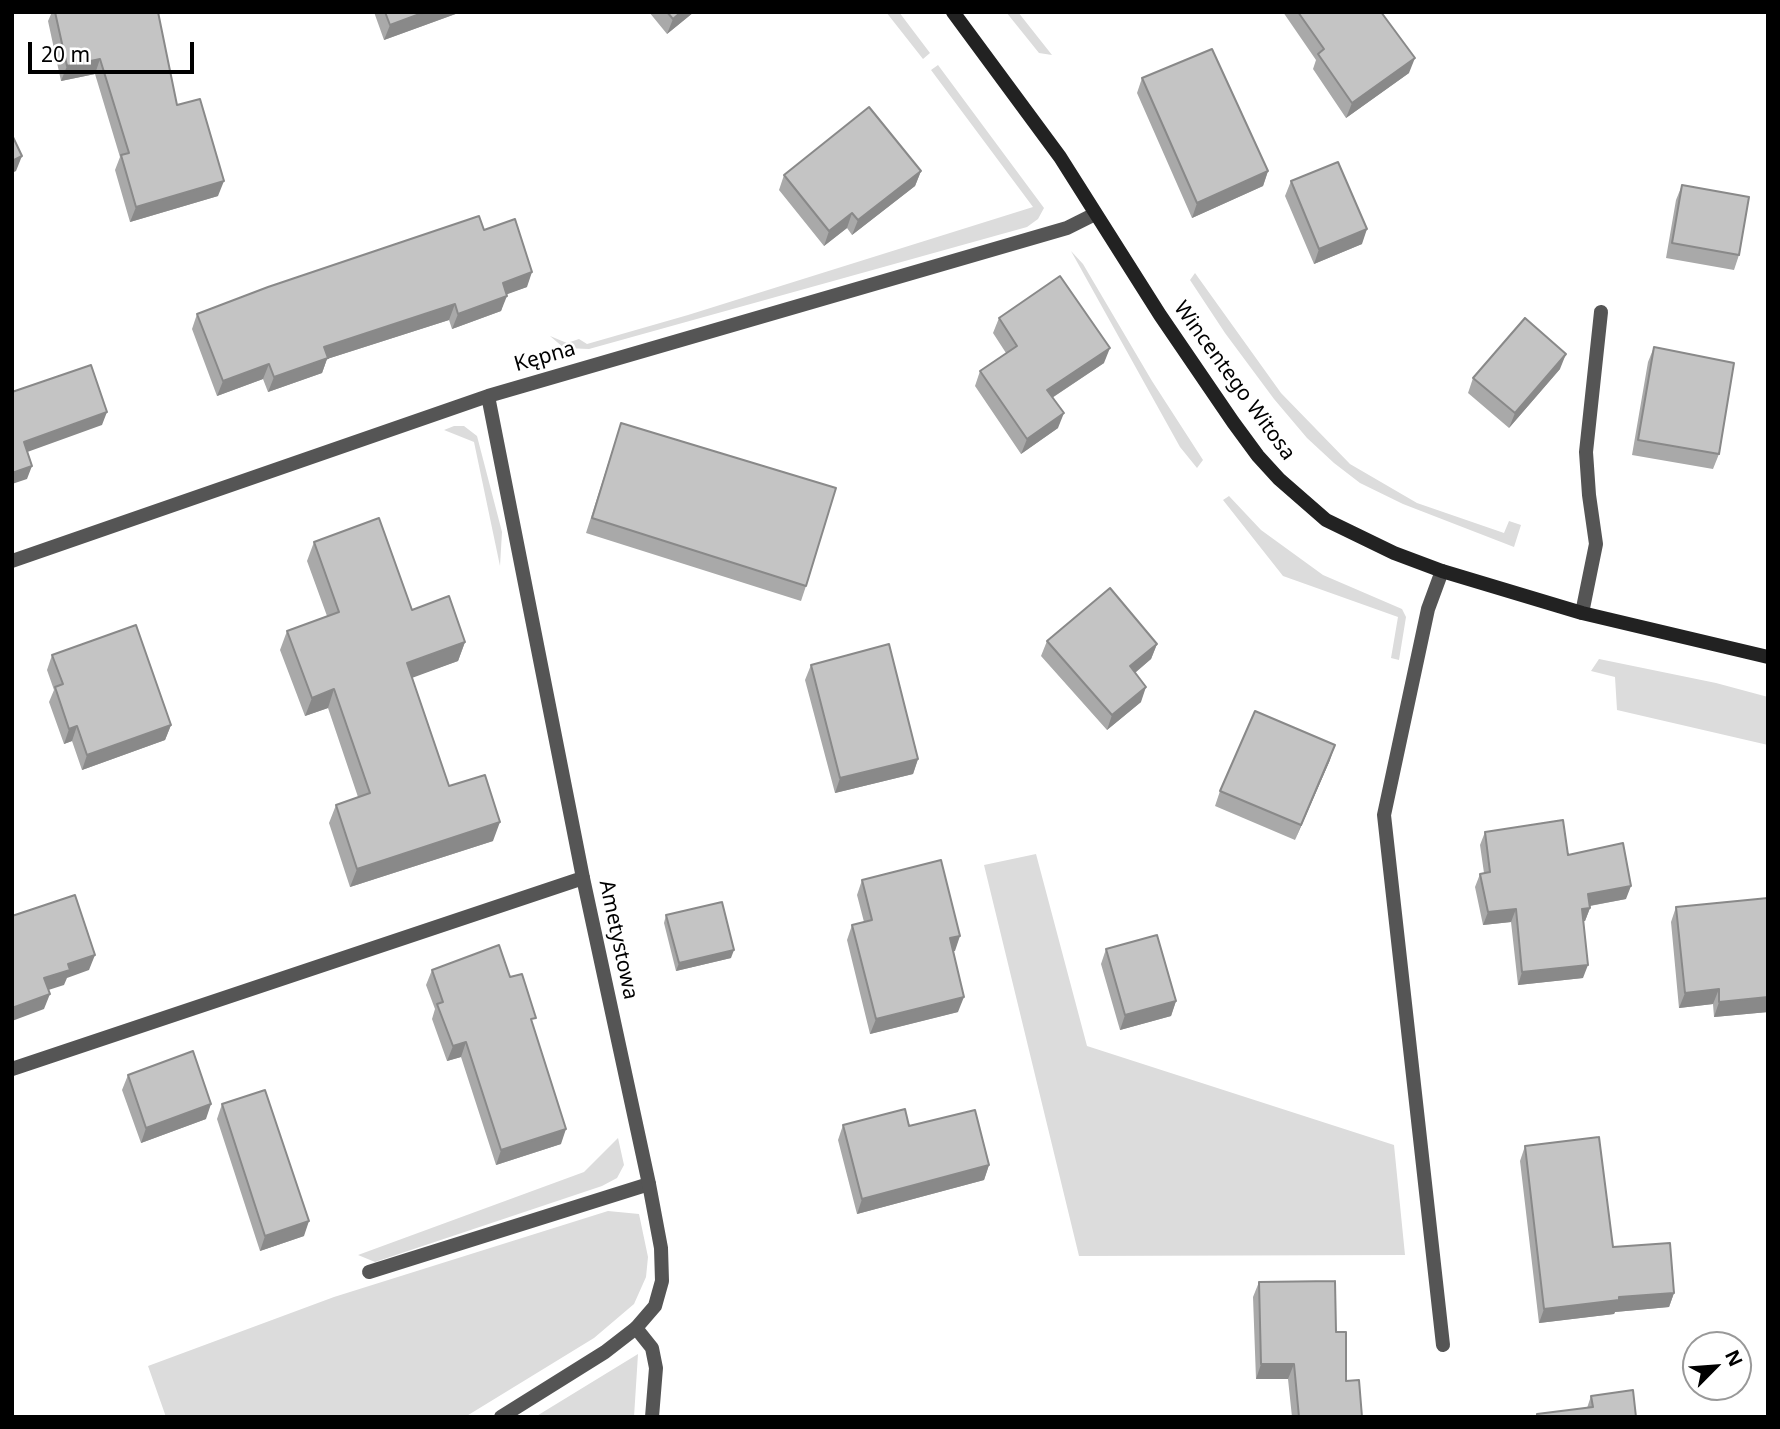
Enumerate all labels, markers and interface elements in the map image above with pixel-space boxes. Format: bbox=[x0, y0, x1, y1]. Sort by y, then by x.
scale bar bbox=[32, 28, 198, 72]
text: 20 m bbox=[41, 40, 90, 68]
street label: Wincentego Witosa bbox=[1168, 297, 1300, 465]
street label: Kępna bbox=[511, 336, 579, 378]
street label: Ametystowa bbox=[593, 878, 643, 1002]
north arrow bbox=[1682, 1331, 1752, 1401]
text: N bbox=[1719, 1345, 1749, 1370]

